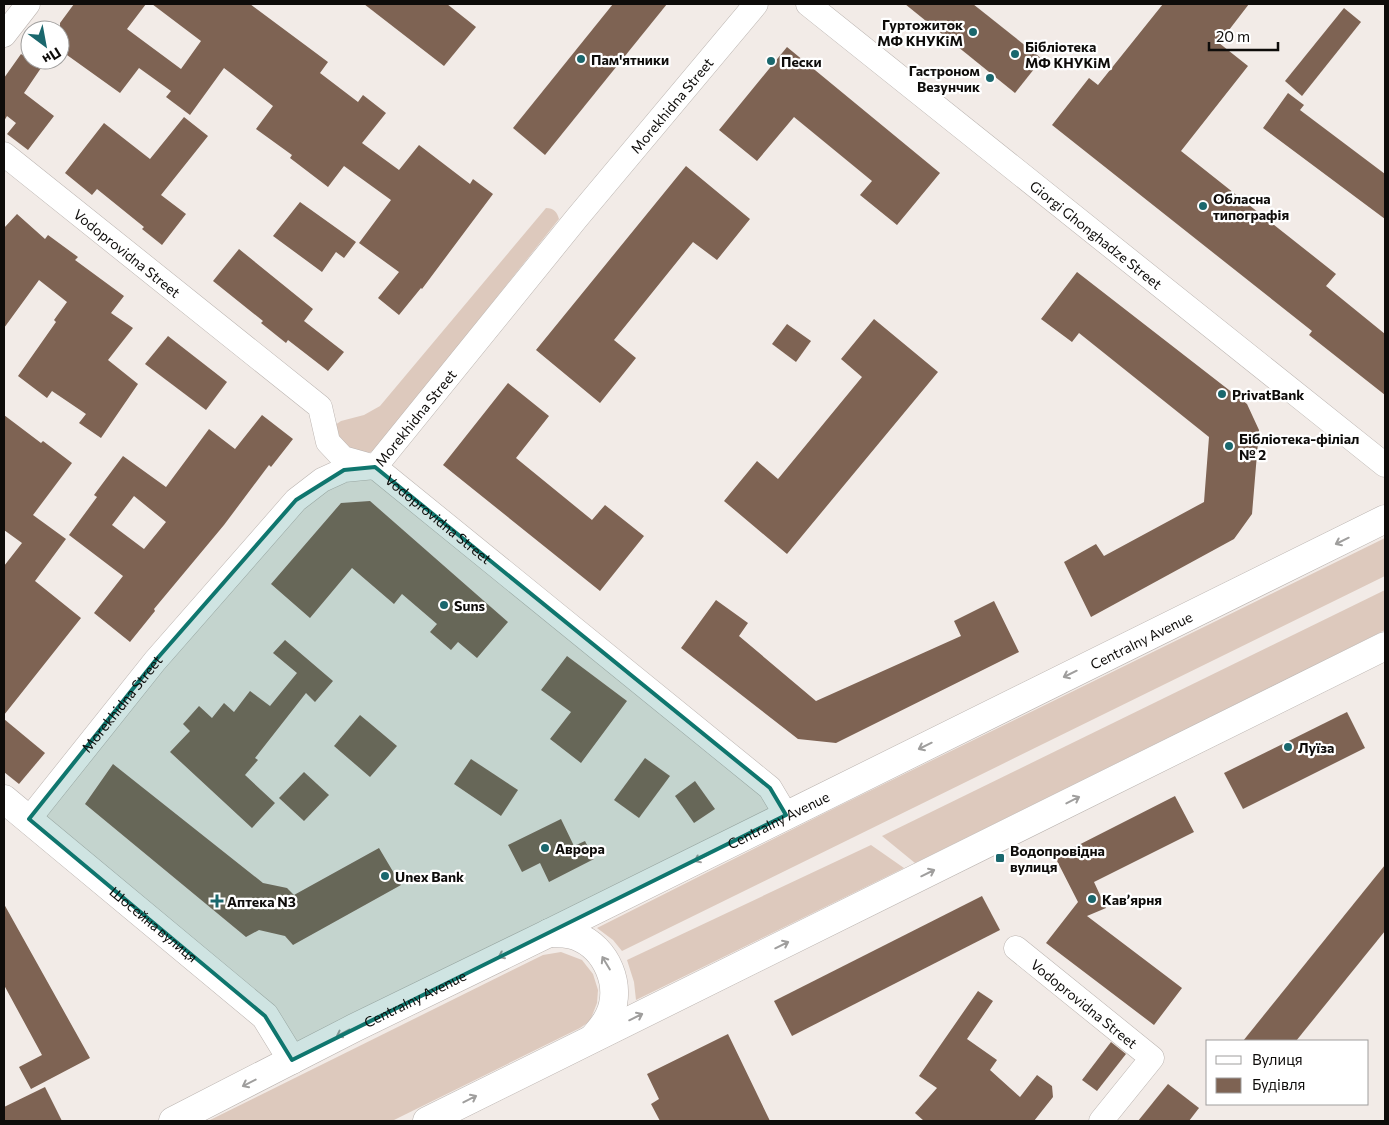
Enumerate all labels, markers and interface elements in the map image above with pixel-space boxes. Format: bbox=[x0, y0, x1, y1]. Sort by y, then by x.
place label: Гуртожиток МФ КНУКіМ bbox=[877, 16, 963, 49]
north arrow bbox=[20, 20, 70, 70]
scale bar bbox=[1209, 20, 1278, 52]
marker: Гуртожиток МФ КНУКіМ bbox=[967, 26, 979, 38]
text: 20 m bbox=[1216, 27, 1250, 45]
place label: Бібліотека МФ КНУКіМ bbox=[1025, 38, 1111, 71]
text: Пн bbox=[40, 44, 65, 69]
marker: Бібліотека МФ КНУКіМ bbox=[1009, 48, 1021, 60]
place label: Пам'ятники bbox=[591, 51, 669, 68]
marker: Пам'ятники bbox=[575, 53, 587, 65]
place label: Пески bbox=[781, 53, 822, 70]
street label: Morekhidna Street bbox=[626, 54, 716, 156]
marker: Пески bbox=[765, 55, 777, 67]
place label: Гастроном Везунчик bbox=[909, 62, 980, 95]
marker: Гастроном Везунчик bbox=[984, 72, 996, 84]
street label: Giorgi Ghonghadze Street bbox=[1027, 176, 1166, 292]
place label: Обласна типографія bbox=[1213, 190, 1289, 223]
marker: Обласна типографія bbox=[1197, 200, 1209, 212]
street label: Vodoprovidna Street bbox=[71, 205, 184, 301]
street label: Morekhidna Street bbox=[371, 365, 460, 469]
place label: PrivatBank bbox=[1232, 386, 1304, 403]
marker: PrivatBank bbox=[1216, 388, 1228, 400]
place label: Бібліотека-філіал № 2 bbox=[1239, 430, 1359, 463]
marker: Бібліотека-філіал № 2 bbox=[1223, 440, 1235, 452]
street label: Vodoprovidna Street bbox=[382, 471, 495, 567]
one-way arrow bbox=[1334, 536, 1349, 546]
place label: Suns bbox=[454, 597, 485, 614]
marker: Suns bbox=[438, 599, 450, 611]
street label: Centralny Avenue bbox=[1087, 607, 1195, 672]
street label: Morekhidna Street bbox=[77, 651, 165, 755]
one-way arrow bbox=[1063, 670, 1078, 680]
place label: Луїза bbox=[1298, 739, 1334, 756]
one-way arrow bbox=[917, 741, 932, 751]
marker: Луїза bbox=[1282, 741, 1294, 753]
street label: Centralny Avenue bbox=[724, 787, 832, 852]
one-way arrow bbox=[1066, 795, 1081, 805]
place label: Аврора bbox=[555, 840, 605, 857]
marker: Аврора bbox=[539, 842, 551, 854]
place label: Водопровідна вулиця bbox=[1010, 842, 1105, 875]
marker: Водопровідна вулиця bbox=[994, 852, 1006, 864]
one-way arrow bbox=[694, 854, 709, 863]
place label: Unex Bank bbox=[395, 868, 464, 885]
one-way arrow bbox=[920, 868, 935, 877]
marker: Unex Bank bbox=[379, 870, 391, 882]
street label: Шосейна вулиця bbox=[107, 882, 201, 965]
place label: Кав’ярня bbox=[1102, 891, 1162, 908]
place label: Аптека N3 bbox=[227, 893, 296, 910]
marker: Кав’ярня bbox=[1086, 893, 1098, 905]
marker: Аптека N3 bbox=[211, 895, 223, 907]
one-way arrow bbox=[774, 940, 789, 949]
one-way arrow bbox=[498, 950, 513, 960]
street label: Vodoprovidna Street bbox=[1028, 955, 1141, 1052]
one-way arrow bbox=[600, 956, 610, 970]
street label: Centralny Avenue bbox=[361, 966, 469, 1031]
one-way arrow bbox=[629, 1012, 644, 1022]
one-way arrow bbox=[336, 1028, 351, 1038]
legend bbox=[1206, 1040, 1369, 1105]
text: Вулиця bbox=[1252, 1050, 1303, 1068]
text: Будівля bbox=[1252, 1075, 1305, 1093]
one-way arrow bbox=[241, 1078, 256, 1088]
one-way arrow bbox=[462, 1094, 477, 1103]

